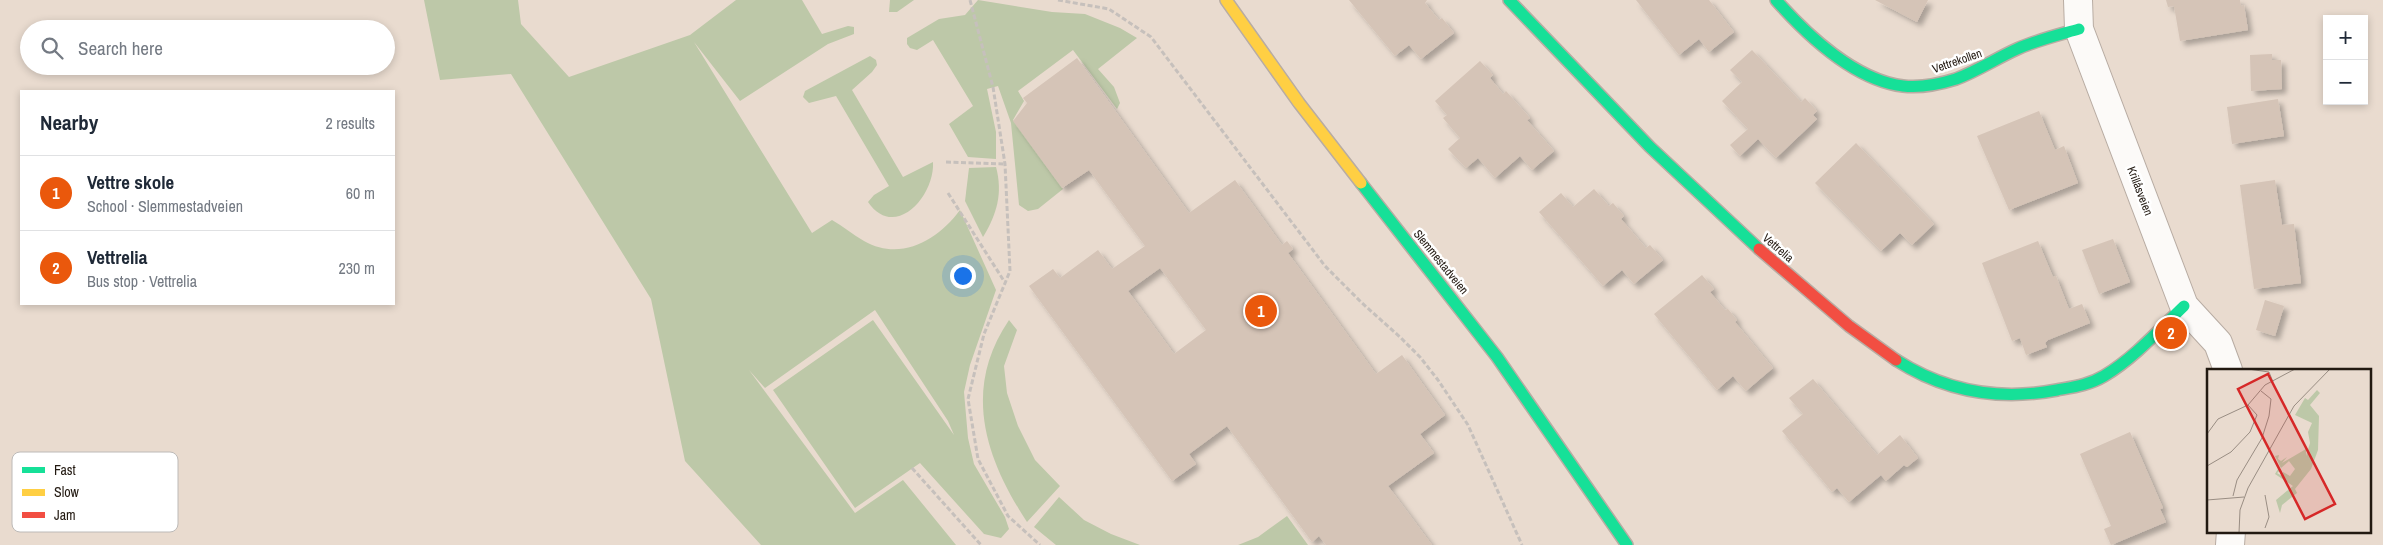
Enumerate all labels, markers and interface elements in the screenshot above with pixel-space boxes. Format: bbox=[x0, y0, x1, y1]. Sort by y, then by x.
map controls bbox=[2323, 15, 2368, 105]
button: + bbox=[2323, 15, 2368, 60]
search box bbox=[20, 20, 395, 75]
icon: search bbox=[38, 34, 66, 62]
text: Search here bbox=[78, 35, 163, 61]
street label: Vettrekollen bbox=[1930, 45, 1984, 77]
button: − bbox=[2323, 60, 2368, 105]
text: Nearby bbox=[40, 108, 98, 137]
text: 2 results bbox=[325, 112, 375, 134]
street label: Krillåsveien bbox=[2123, 164, 2157, 218]
text: Vettre skole bbox=[87, 169, 174, 195]
text: 1 bbox=[52, 182, 60, 204]
text: 60 m bbox=[346, 182, 375, 204]
text: School · Slemmestadveien bbox=[87, 195, 243, 217]
street label: Slemmestadveien bbox=[1410, 226, 1472, 298]
street label: Vettrelia bbox=[1759, 230, 1797, 266]
text: Vettrelia bbox=[87, 244, 147, 270]
text: 2 bbox=[52, 257, 60, 279]
text: 230 m bbox=[339, 257, 375, 279]
your location bbox=[950, 263, 976, 289]
text: Bus stop · Vettrelia bbox=[87, 270, 197, 292]
pin: 1 bbox=[1245, 292, 1277, 330]
pin: 2 bbox=[2155, 314, 2187, 352]
inset map bbox=[2207, 369, 2370, 532]
legend bbox=[12, 452, 178, 532]
text: Fast bbox=[54, 461, 76, 479]
text: Slow bbox=[54, 483, 80, 501]
text: Jam bbox=[54, 506, 76, 524]

